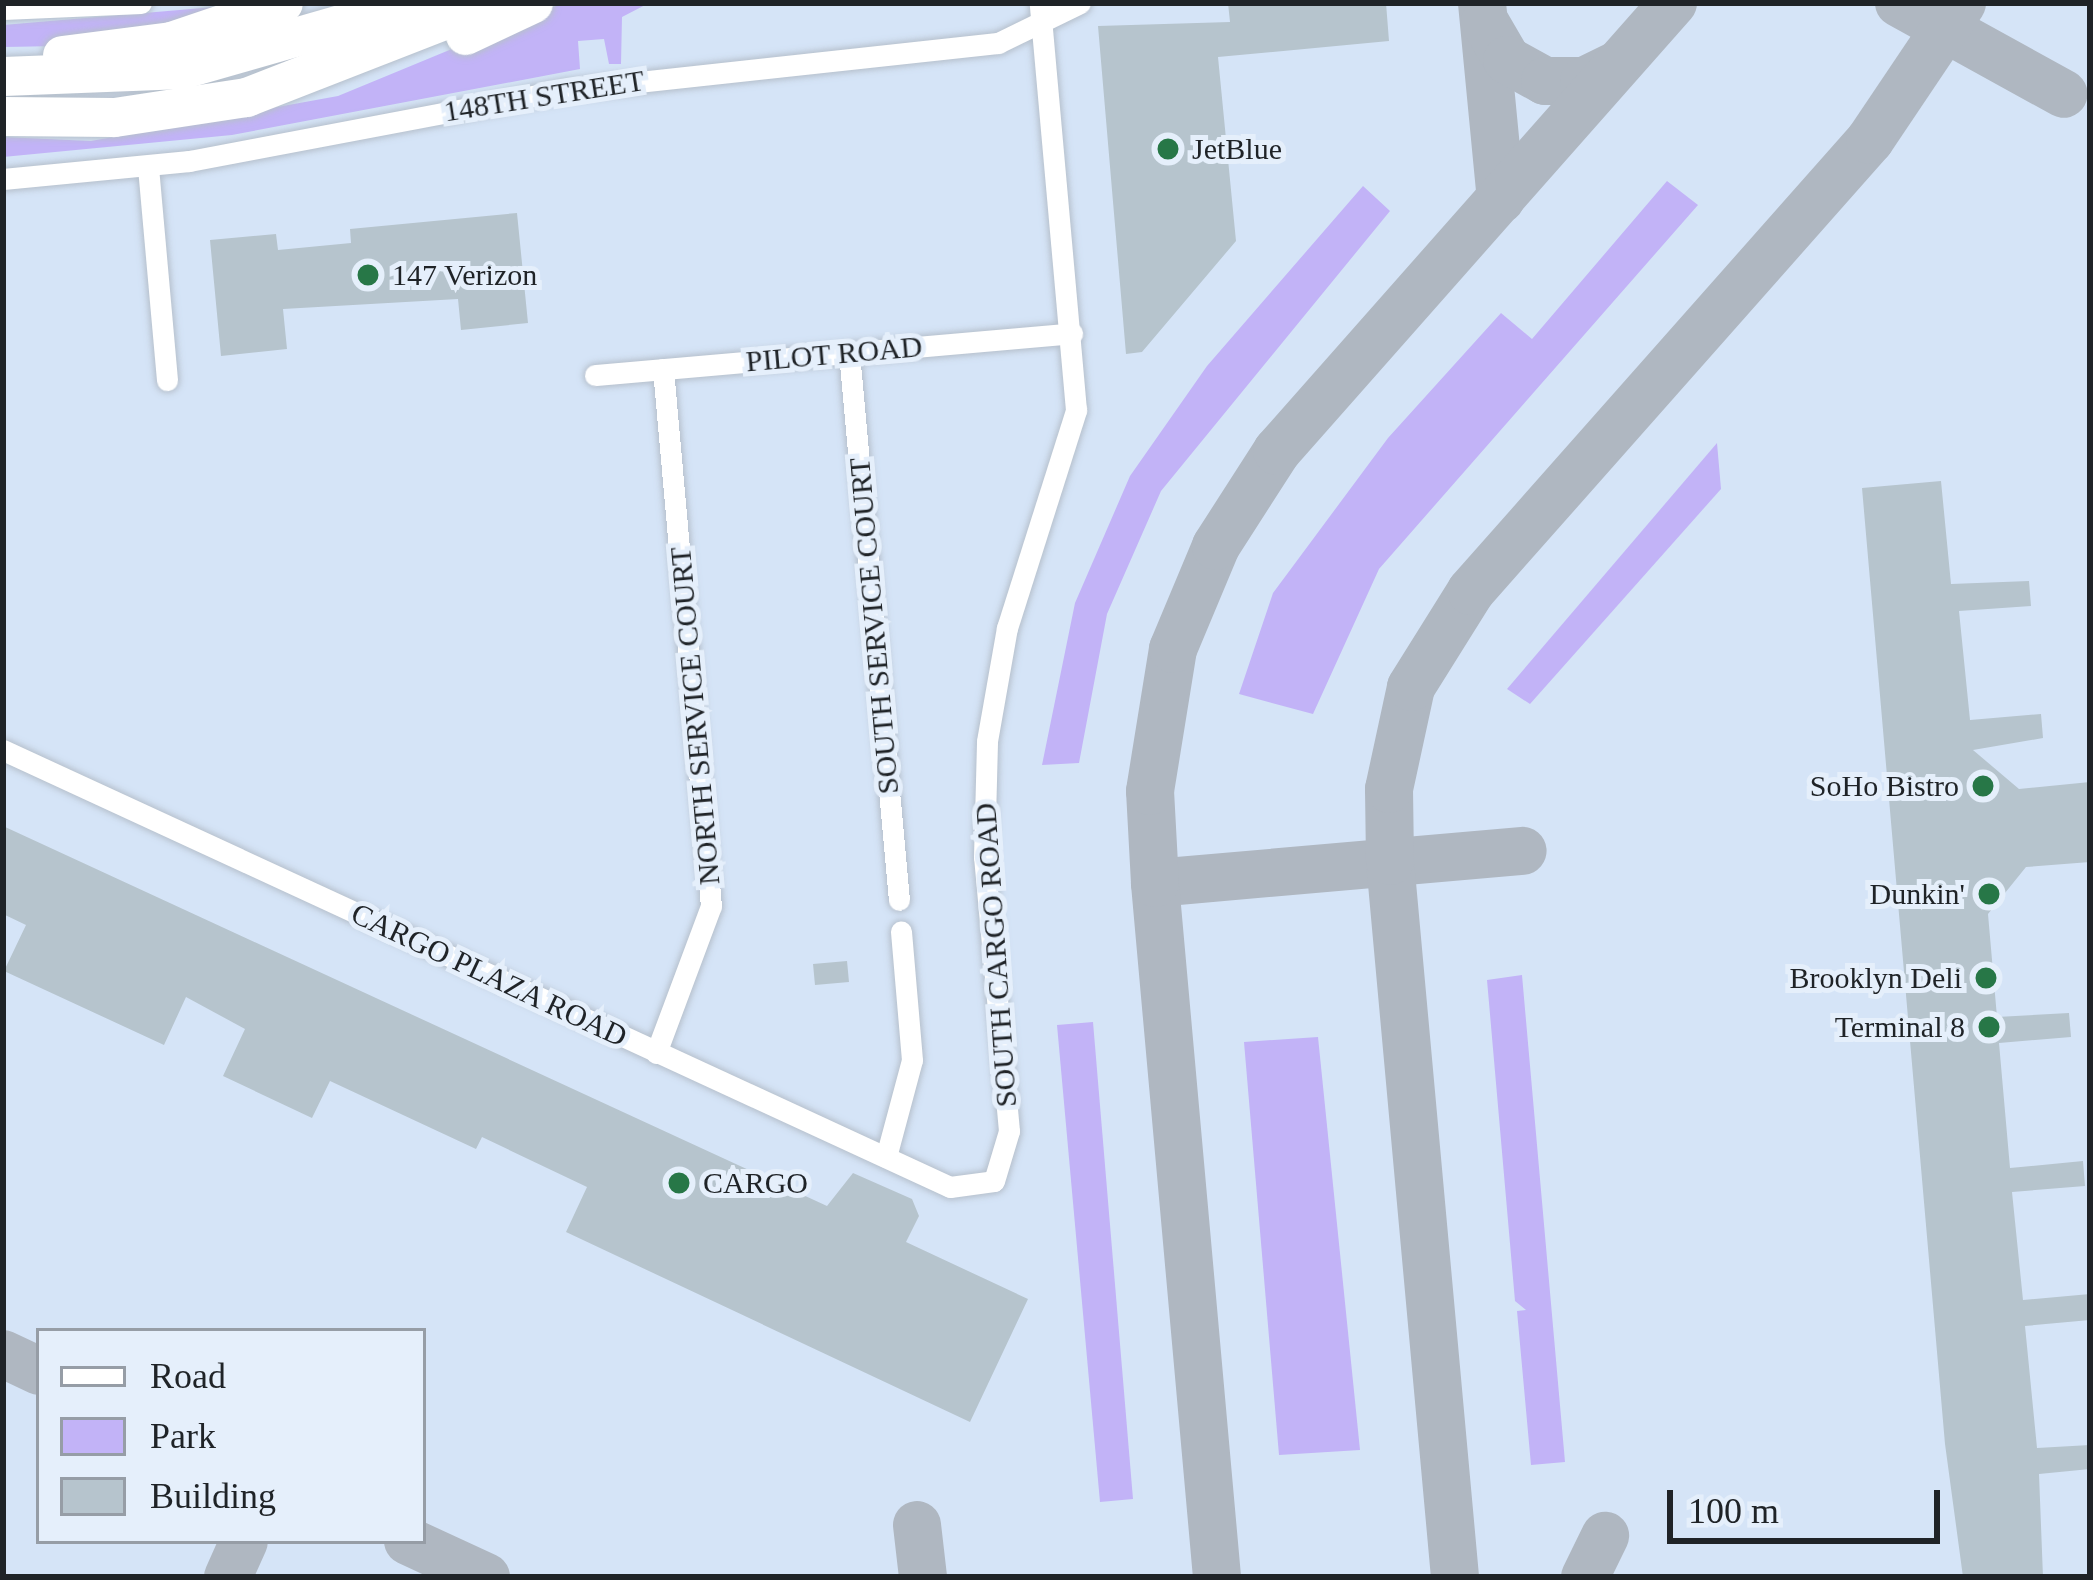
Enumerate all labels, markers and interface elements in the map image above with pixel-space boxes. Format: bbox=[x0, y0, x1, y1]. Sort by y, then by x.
street label: 148TH STREET bbox=[441, 62, 647, 130]
place label: JetBlue bbox=[1192, 131, 1282, 167]
marker: JetBlue bbox=[1155, 136, 1181, 162]
place label: 147 Verizon bbox=[392, 257, 538, 293]
marker: 147 Verizon bbox=[355, 262, 381, 288]
street label: PILOT ROAD bbox=[744, 328, 924, 380]
street label: SOUTH SERVICE COURT bbox=[841, 456, 907, 796]
street label: NORTH SERVICE COURT bbox=[662, 546, 728, 886]
place label: SoHo Bistro bbox=[1810, 768, 1959, 804]
marker: SoHo Bistro bbox=[1970, 773, 1996, 799]
street label: SOUTH CARGO ROAD bbox=[967, 802, 1025, 1108]
place label: Dunkin' bbox=[1870, 876, 1965, 912]
marker: Dunkin' bbox=[1976, 881, 2002, 907]
street label: CARGO PLAZA ROAD bbox=[345, 895, 633, 1055]
place label: Brooklyn Deli bbox=[1790, 960, 1962, 996]
marker: Brooklyn Deli bbox=[1973, 965, 1999, 991]
place label: Terminal 8 bbox=[1835, 1009, 1965, 1045]
marker: Terminal 8 bbox=[1976, 1014, 2002, 1040]
place label: CARGO bbox=[703, 1165, 808, 1201]
marker: CARGO bbox=[666, 1170, 692, 1196]
legend bbox=[36, 1328, 426, 1544]
text: Road bbox=[150, 1356, 226, 1396]
text: Park bbox=[150, 1416, 216, 1456]
scale bar bbox=[1673, 1466, 1946, 1540]
text: Building bbox=[150, 1476, 276, 1516]
text: 100 m bbox=[1688, 1491, 1779, 1531]

